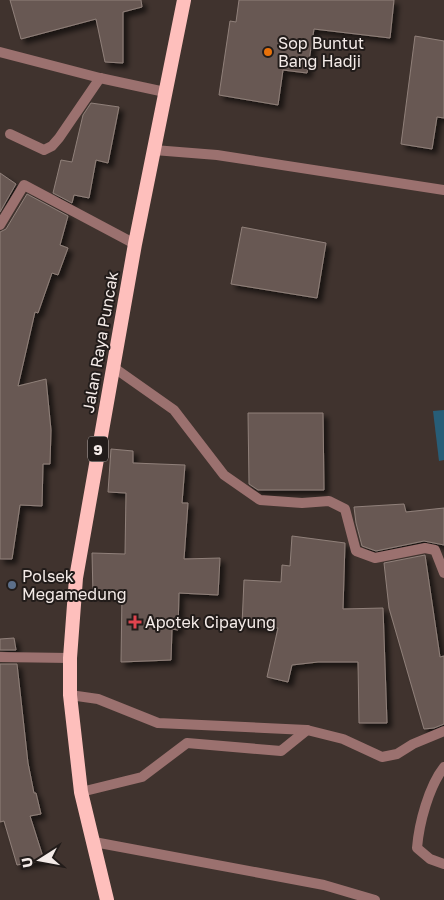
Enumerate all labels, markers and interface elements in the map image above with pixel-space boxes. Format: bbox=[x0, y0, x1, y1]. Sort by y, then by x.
place label: Sop Buntut Bang Hadji bbox=[278, 33, 364, 71]
marker: Sop Buntut Bang Hadji bbox=[262, 46, 274, 58]
street label: Jalan Raya Puncak bbox=[78, 270, 122, 414]
road number: 9 bbox=[88, 436, 108, 462]
place label: Polsek Megamedung bbox=[22, 566, 127, 604]
marker: Polsek Megamedung bbox=[6, 579, 18, 591]
place label: Apotek Cipayung bbox=[145, 612, 276, 632]
marker: Apotek Cipayung bbox=[129, 616, 141, 628]
north arrow bbox=[15, 835, 65, 885]
text: U bbox=[17, 856, 36, 869]

